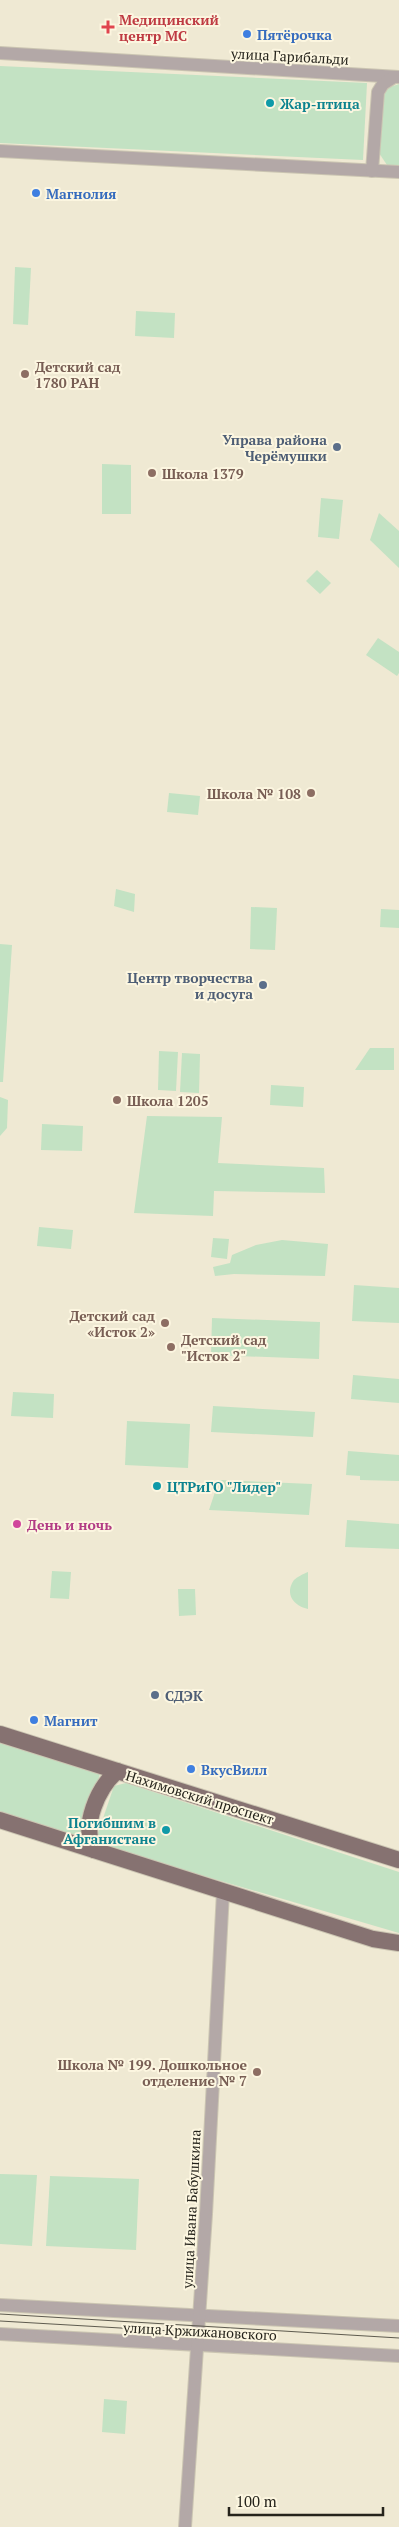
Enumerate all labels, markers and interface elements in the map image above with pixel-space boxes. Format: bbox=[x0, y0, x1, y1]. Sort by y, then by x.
place label: Медицинский центр МС bbox=[119, 10, 219, 45]
marker: Медицинский центр МС bbox=[101, 20, 115, 34]
place label: Пятёрочка bbox=[257, 25, 332, 44]
marker: Пятёрочка bbox=[241, 28, 253, 40]
street label: улица Гарибальди bbox=[230, 43, 350, 69]
place label: Жар-птица bbox=[280, 94, 360, 113]
marker: Жар-птица bbox=[264, 97, 276, 109]
place label: Магнолия bbox=[46, 184, 116, 203]
marker: Магнолия bbox=[30, 187, 42, 199]
place label: Детский сад 1780 РАН bbox=[35, 357, 121, 392]
marker: Детский сад 1780 РАН bbox=[19, 368, 31, 380]
place label: Управа района Черёмушки bbox=[222, 430, 327, 465]
marker: Управа района Черёмушки bbox=[331, 441, 343, 453]
place label: Школа 1379 bbox=[162, 464, 244, 483]
marker: Школа 1379 bbox=[146, 467, 158, 479]
place label: Школа № 108 bbox=[207, 784, 301, 803]
marker: Школа № 108 bbox=[305, 787, 317, 799]
place label: Центр творчества и досуга bbox=[127, 968, 253, 1003]
marker: Центр творчества и досуга bbox=[257, 979, 269, 991]
place label: Школа 1205 bbox=[127, 1091, 209, 1110]
marker: Школа 1205 bbox=[111, 1094, 123, 1106]
place label: Детский сад «Исток 2» bbox=[69, 1306, 156, 1341]
marker: Детский сад «Исток 2» bbox=[159, 1317, 171, 1329]
place label: Детский сад "Исток 2" bbox=[181, 1330, 267, 1365]
marker: Детский сад "Исток 2" bbox=[165, 1341, 177, 1353]
place label: ЦТРиГО "Лидер" bbox=[167, 1477, 281, 1496]
marker: ЦТРиГО "Лидер" bbox=[151, 1480, 163, 1492]
place label: День и ночь bbox=[27, 1515, 112, 1534]
marker: День и ночь bbox=[11, 1518, 23, 1530]
place label: СДЭК bbox=[165, 1686, 203, 1705]
marker: СДЭК bbox=[149, 1689, 161, 1701]
place label: Магнит bbox=[44, 1711, 98, 1730]
marker: Магнит bbox=[28, 1714, 40, 1726]
place label: ВкусВилл bbox=[201, 1760, 267, 1779]
marker: ВкусВилл bbox=[185, 1763, 197, 1775]
street label: Нахимовский проспект bbox=[124, 1765, 276, 1829]
place label: Погибшим в Афганистане bbox=[63, 1813, 156, 1848]
marker: Погибшим в Афганистане bbox=[160, 1824, 172, 1836]
place label: Школа № 199. Дошкольное отделение № 7 bbox=[58, 2055, 247, 2090]
marker: Школа № 199. Дошкольное отделение № 7 bbox=[251, 2066, 263, 2078]
street label: улица Ивана Бабушкина bbox=[177, 2129, 205, 2290]
street label: улица Кржижановского bbox=[122, 2317, 278, 2345]
scale bar bbox=[229, 2484, 383, 2516]
text: 100 m bbox=[236, 2491, 277, 2511]

